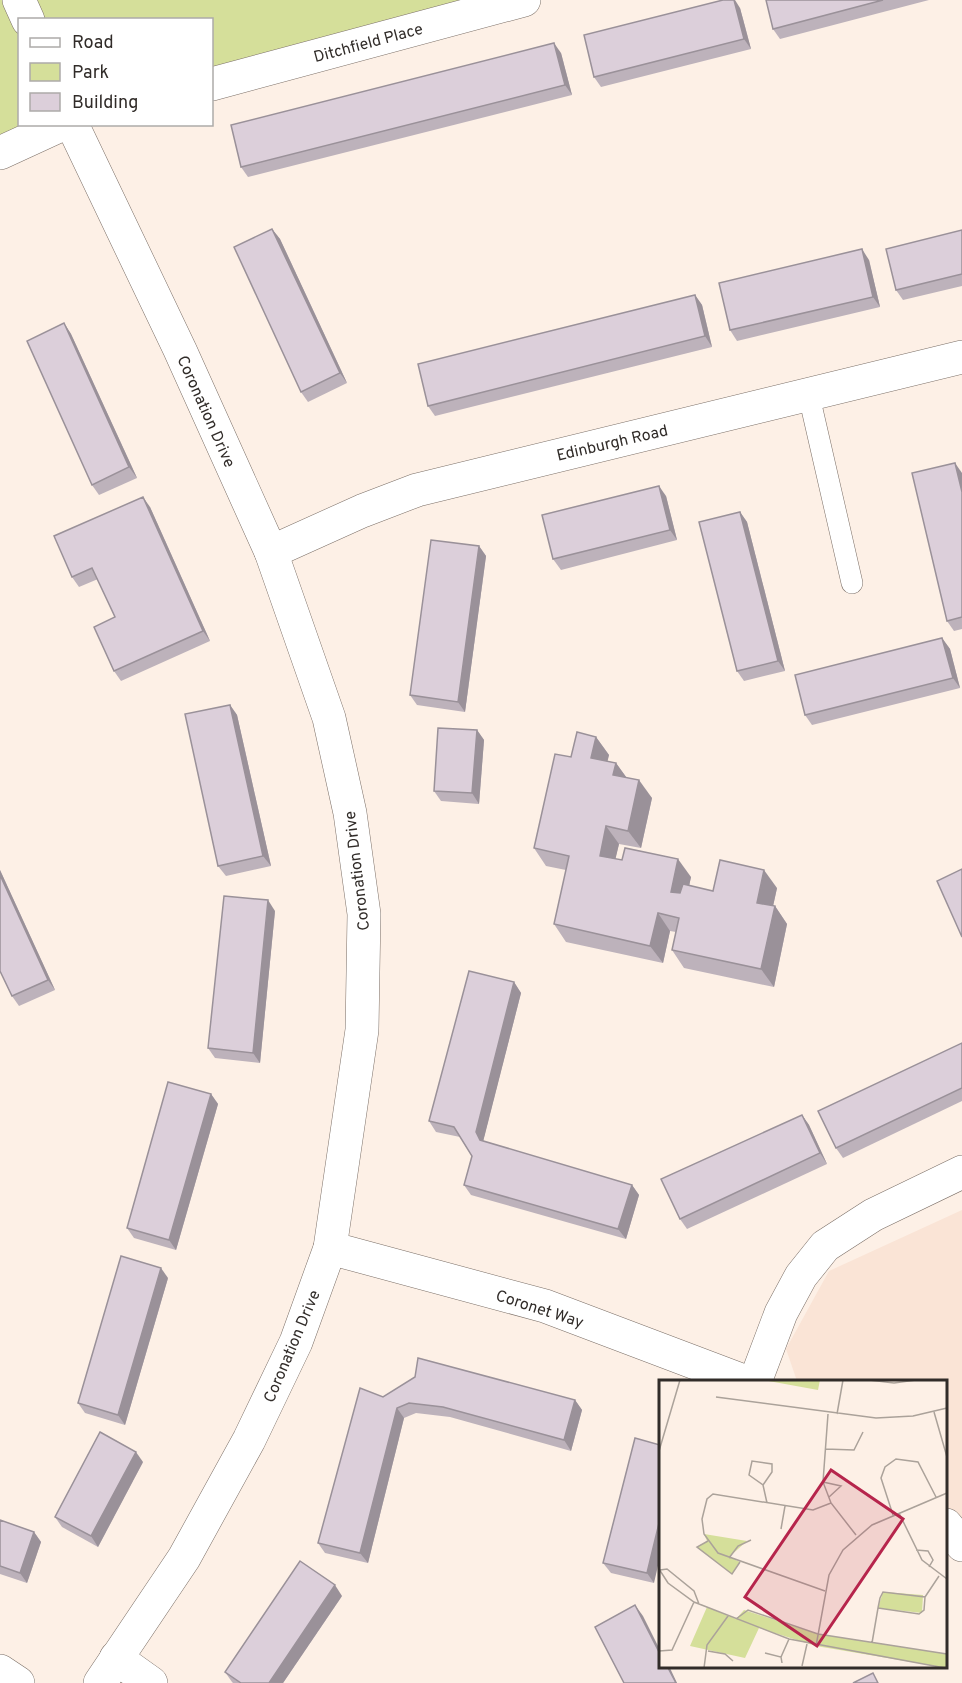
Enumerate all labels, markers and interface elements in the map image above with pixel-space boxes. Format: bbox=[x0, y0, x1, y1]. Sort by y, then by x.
legend bbox=[18, 18, 213, 126]
street label: Ditchfield Place bbox=[312, 20, 425, 68]
text: Road bbox=[72, 32, 114, 55]
text: Park bbox=[72, 62, 109, 85]
text: Building bbox=[72, 92, 138, 115]
street label: Coronation Drive bbox=[172, 353, 239, 471]
street label: Edinburgh Road bbox=[555, 421, 670, 466]
street label: Coronation Drive bbox=[341, 810, 375, 932]
street label: Coronet Way bbox=[493, 1286, 586, 1333]
street label: Coronation Drive bbox=[260, 1287, 326, 1406]
inset map bbox=[659, 1380, 947, 1668]

